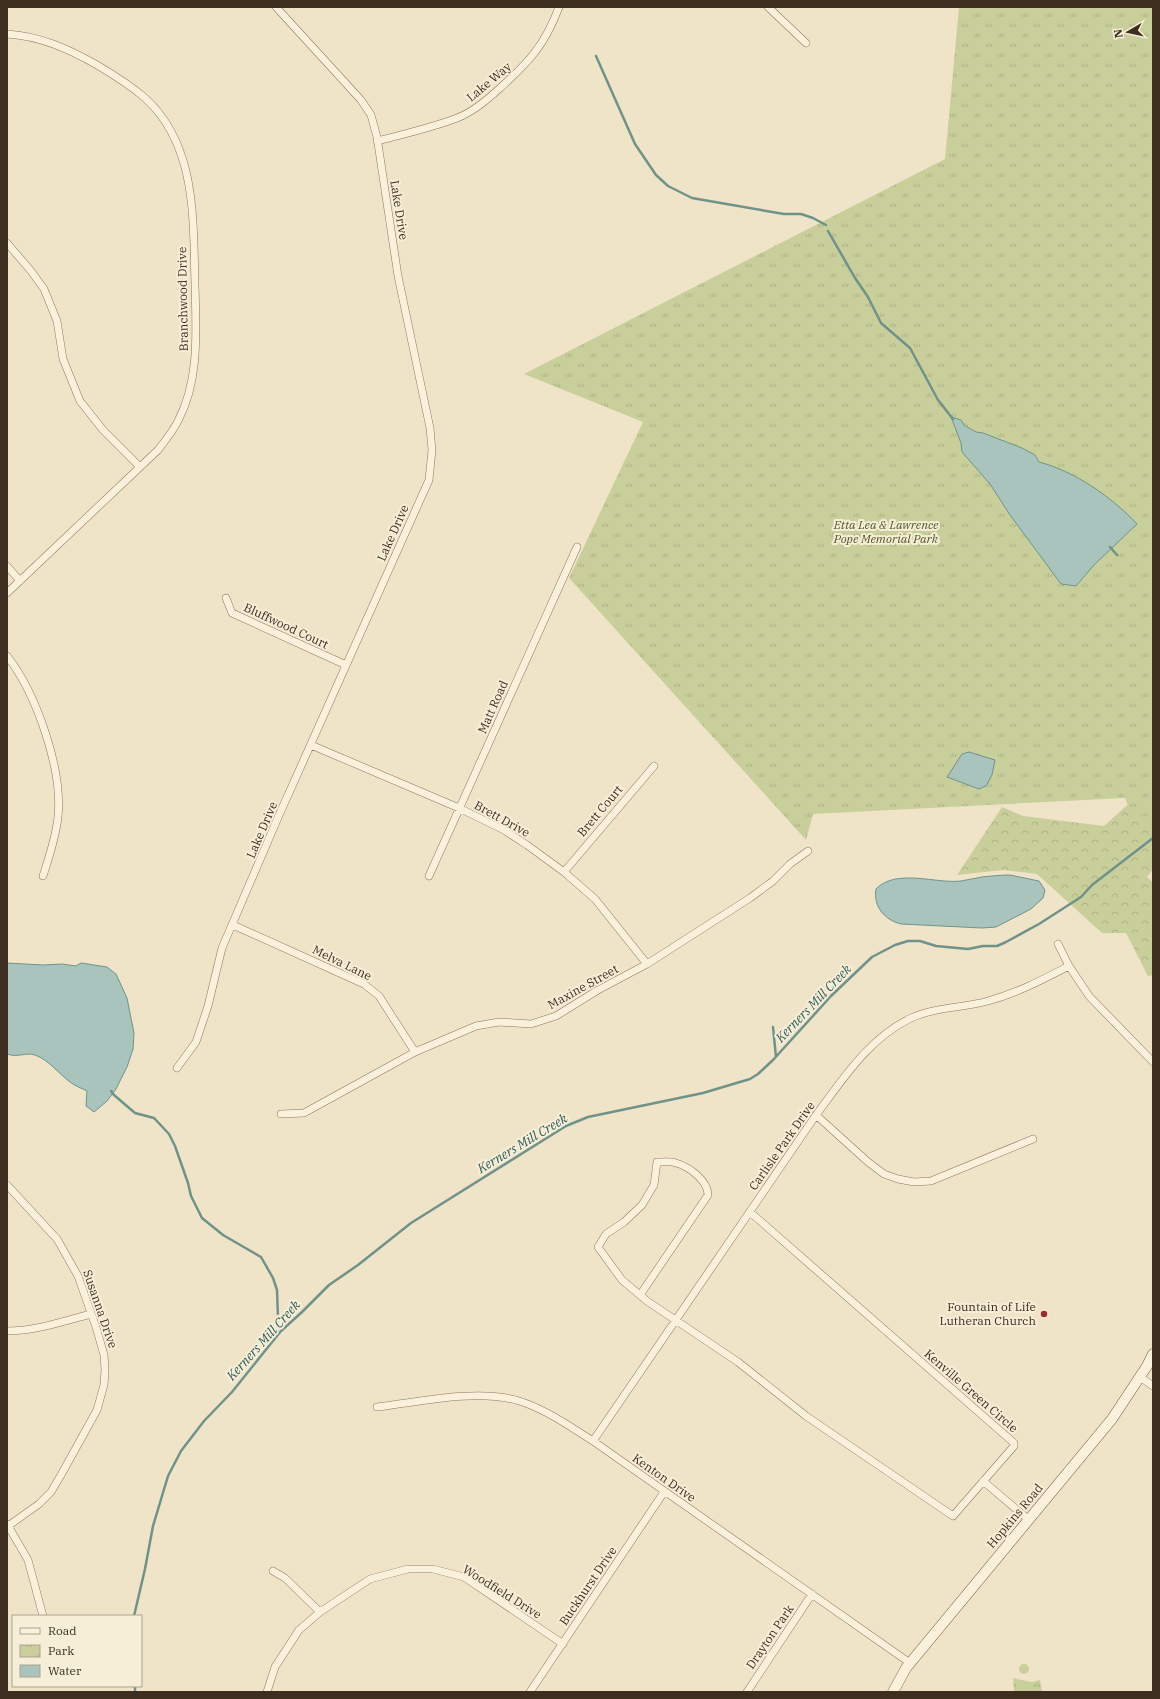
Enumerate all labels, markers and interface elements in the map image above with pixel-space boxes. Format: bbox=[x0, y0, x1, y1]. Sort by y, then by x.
north arrow bbox=[1108, 12, 1148, 52]
text: N bbox=[1110, 28, 1126, 39]
street label: Lake Way bbox=[463, 58, 514, 105]
street label: Lake Drive bbox=[387, 179, 412, 241]
street label: Branchwood Drive bbox=[174, 247, 191, 351]
street label: Lake Drive bbox=[373, 502, 412, 563]
park label: Etta Lea & Lawrence Pope Memorial Park bbox=[833, 517, 939, 546]
street label: Bluffwood Court bbox=[241, 599, 331, 652]
street label: Matt Road bbox=[474, 678, 511, 736]
street label: Brett Court bbox=[574, 782, 625, 839]
street label: Brett Drive bbox=[472, 797, 533, 840]
street label: Lake Drive bbox=[243, 799, 280, 860]
street label: Melva Lane bbox=[310, 942, 374, 983]
street label: Maxine Street bbox=[545, 961, 621, 1012]
water label: Kerners Mill Creek bbox=[771, 961, 855, 1047]
street label: Carlisle Park Drive bbox=[745, 1098, 818, 1193]
water label: Kerners Mill Creek bbox=[473, 1110, 570, 1178]
street label: Susanna Drive bbox=[80, 1268, 121, 1350]
water label: Kerners Mill Creek bbox=[222, 1297, 304, 1385]
place label: Fountain of Life Lutheran Church bbox=[939, 1299, 1036, 1328]
marker: Fountain of Life Lutheran Church bbox=[1039, 1309, 1049, 1319]
street label: Kenville Green Circle bbox=[921, 1346, 1021, 1435]
street label: Kenton Drive bbox=[630, 1450, 699, 1505]
street label: Hopkins Road bbox=[983, 1480, 1046, 1551]
street label: Buckhurst Drive bbox=[556, 1543, 619, 1628]
street label: Woodfield Drive bbox=[460, 1561, 544, 1622]
street label: Drayton Park bbox=[743, 1602, 797, 1672]
legend bbox=[12, 1615, 142, 1687]
text: Road bbox=[48, 1623, 77, 1638]
text: Park bbox=[48, 1643, 74, 1658]
text: Water bbox=[48, 1663, 82, 1678]

